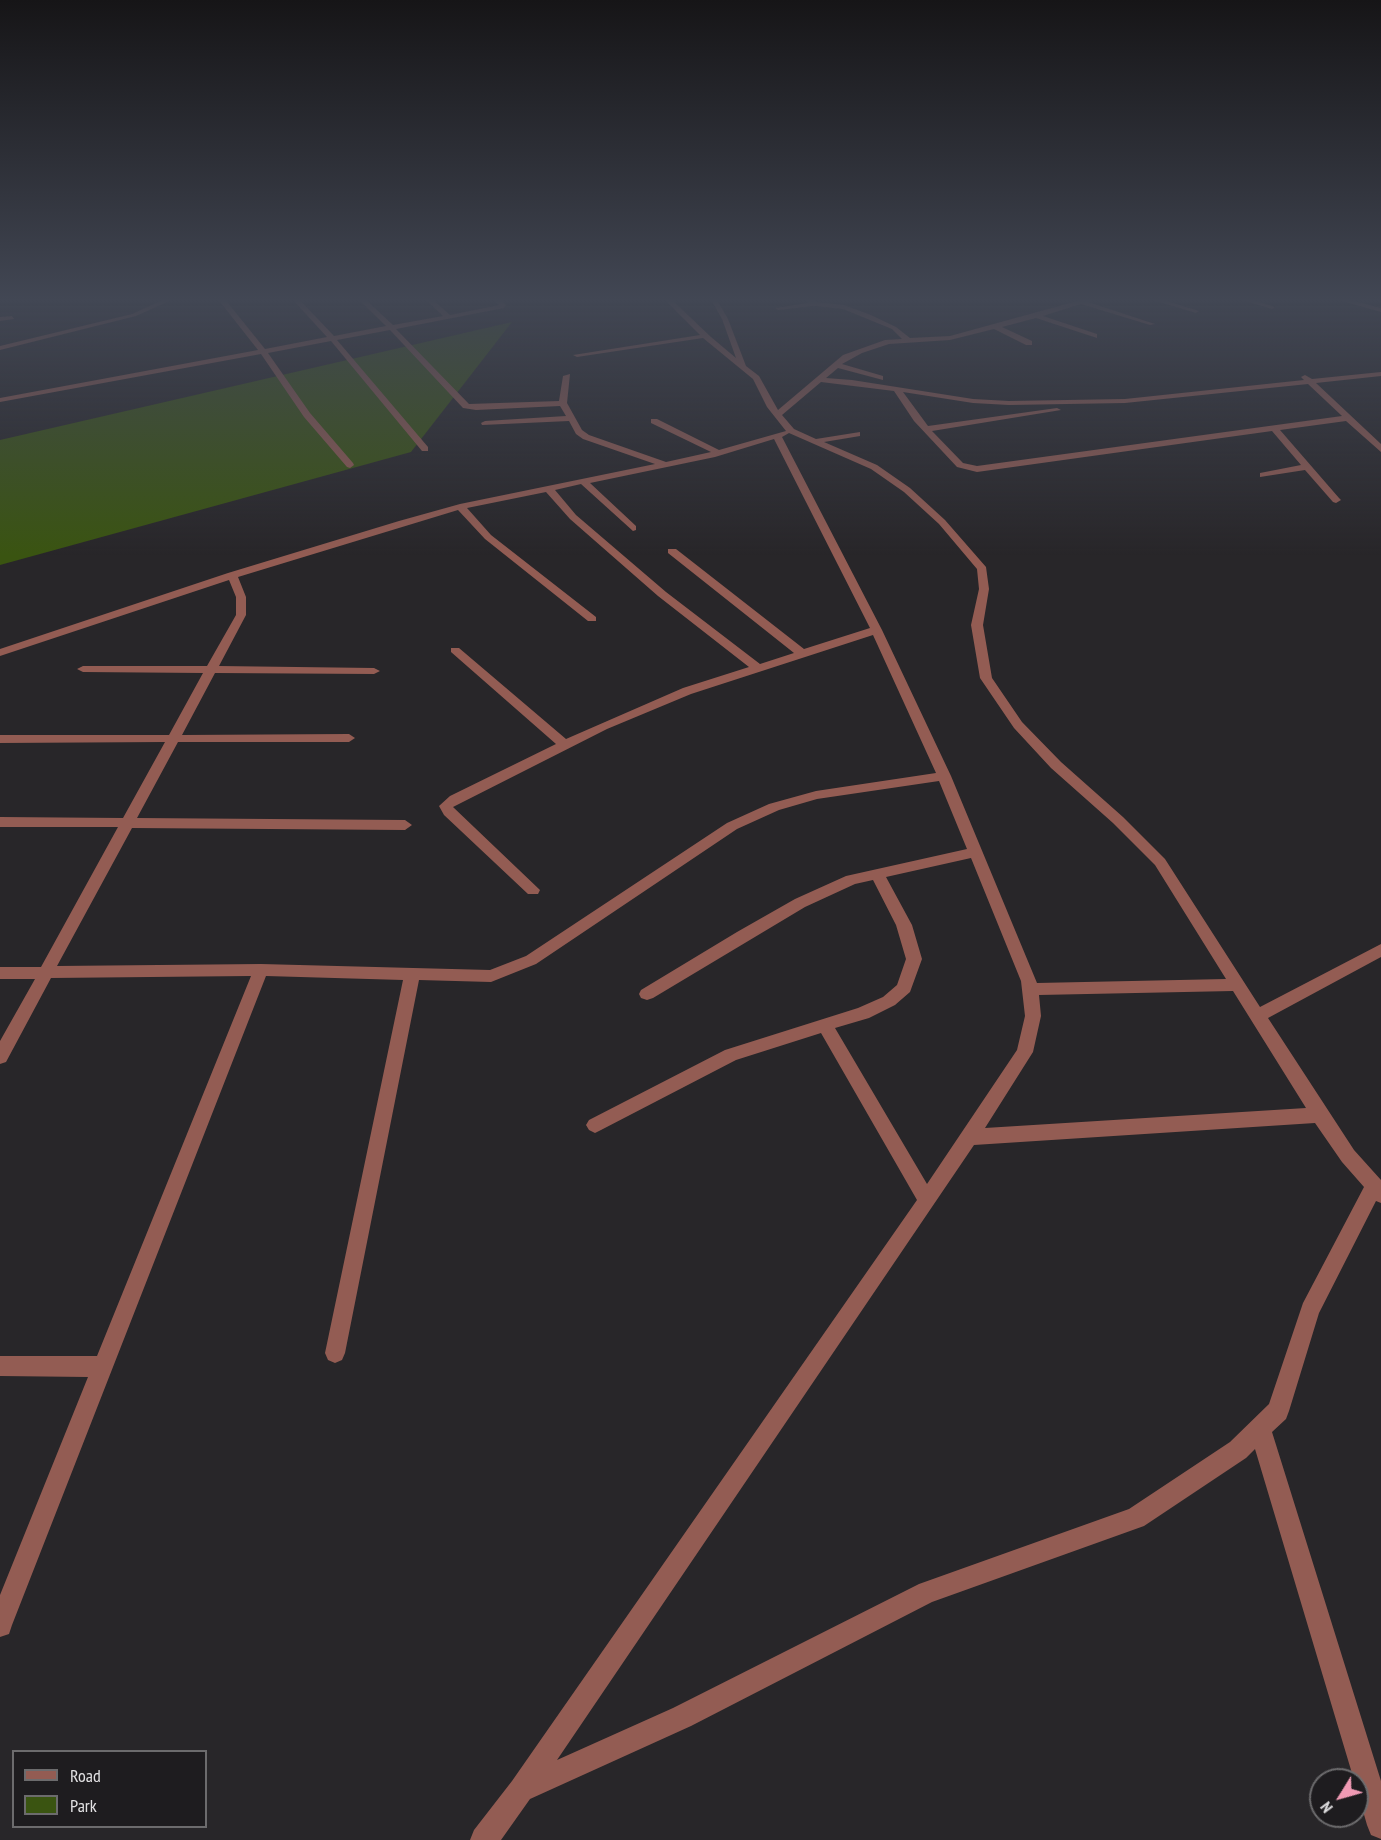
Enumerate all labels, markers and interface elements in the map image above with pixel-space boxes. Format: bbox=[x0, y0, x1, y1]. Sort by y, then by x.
legend bbox=[12, 1750, 207, 1828]
text: Road bbox=[70, 1764, 101, 1787]
north arrow bbox=[1309, 1768, 1369, 1828]
text: Park bbox=[70, 1794, 97, 1817]
text: N bbox=[1316, 1798, 1337, 1817]

